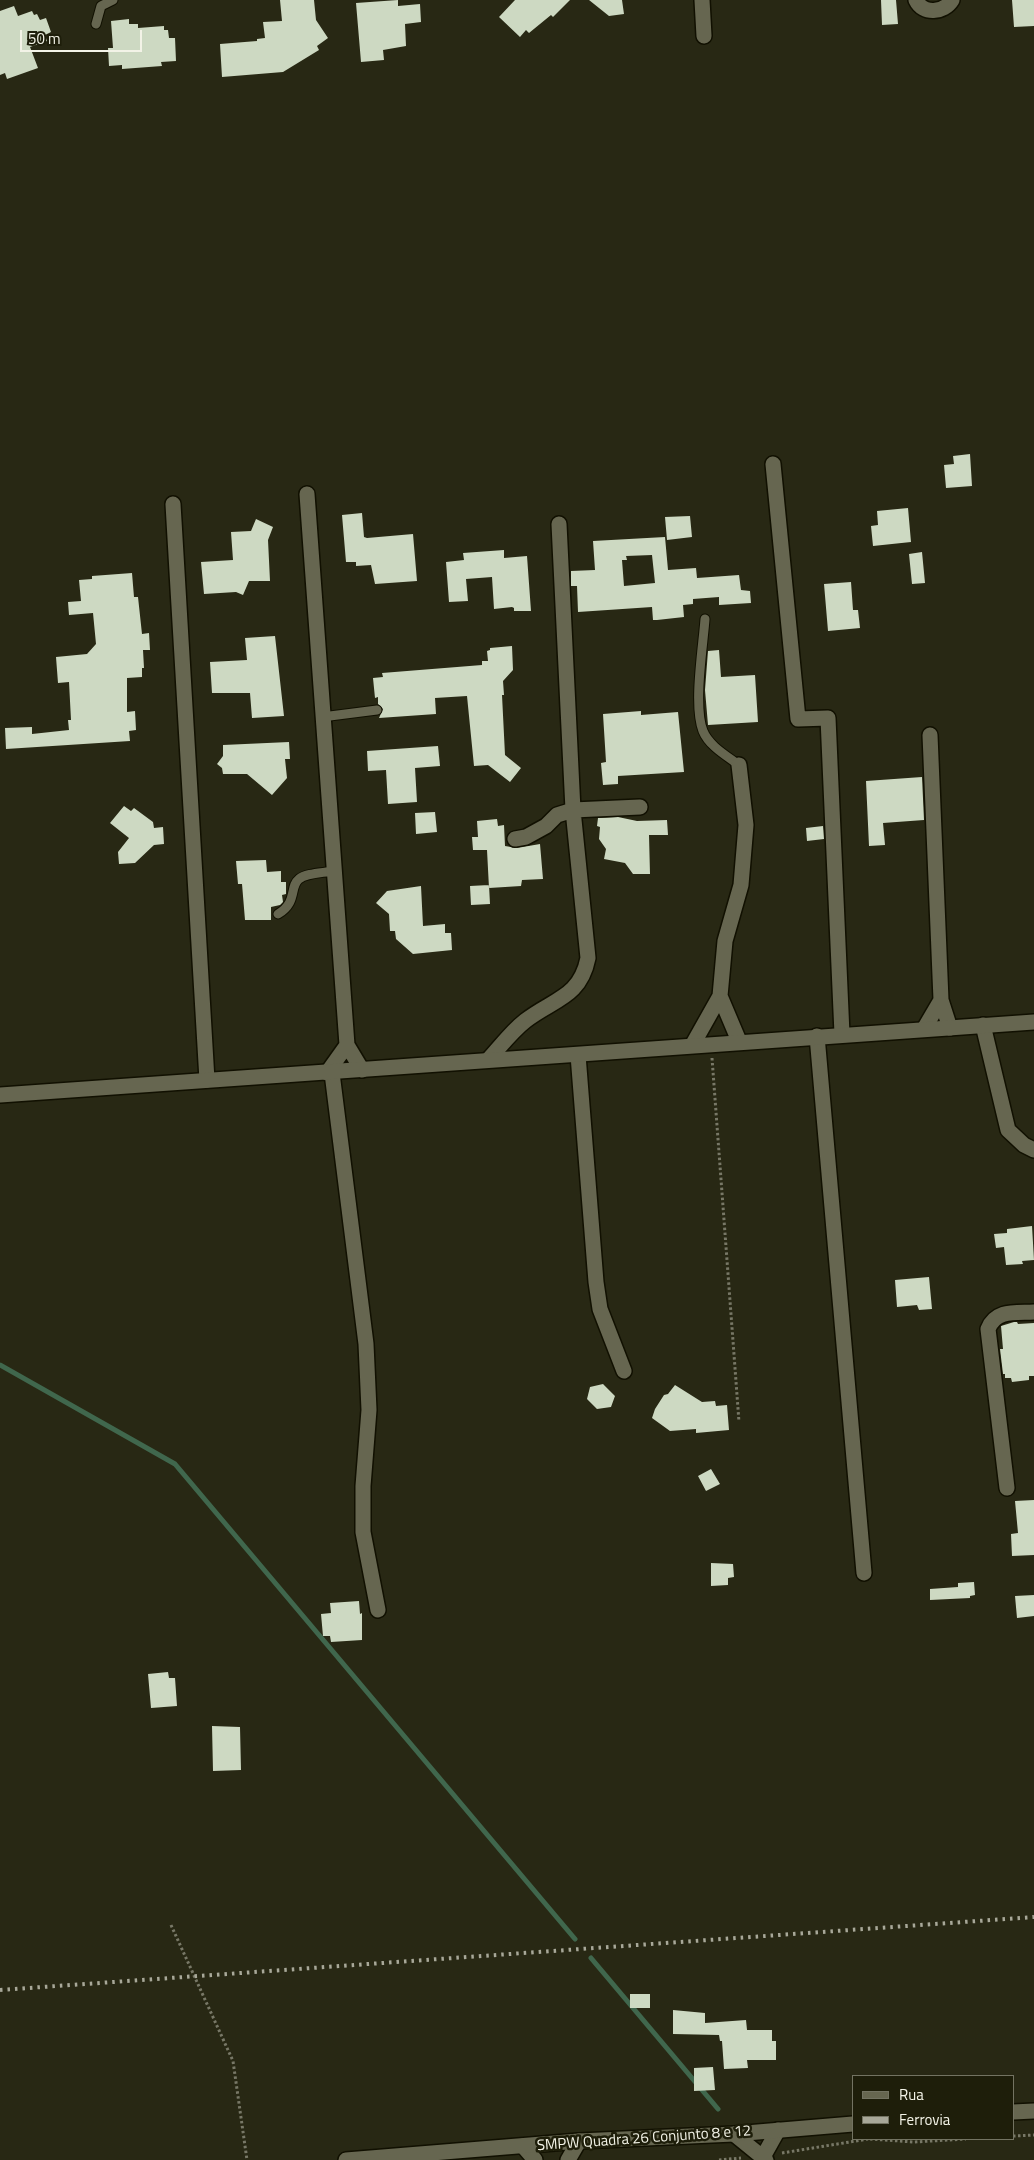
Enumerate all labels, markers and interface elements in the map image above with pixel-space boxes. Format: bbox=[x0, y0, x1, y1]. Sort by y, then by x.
scale bar bbox=[22, 20, 145, 52]
text: 50 m bbox=[28, 27, 61, 50]
legend bbox=[852, 2075, 1014, 2140]
text: Rua bbox=[899, 2083, 924, 2106]
text: Ferrovia bbox=[899, 2108, 950, 2131]
street label: SMPW Quadra 26 Conjunto 8 e 12 bbox=[536, 2123, 752, 2155]

